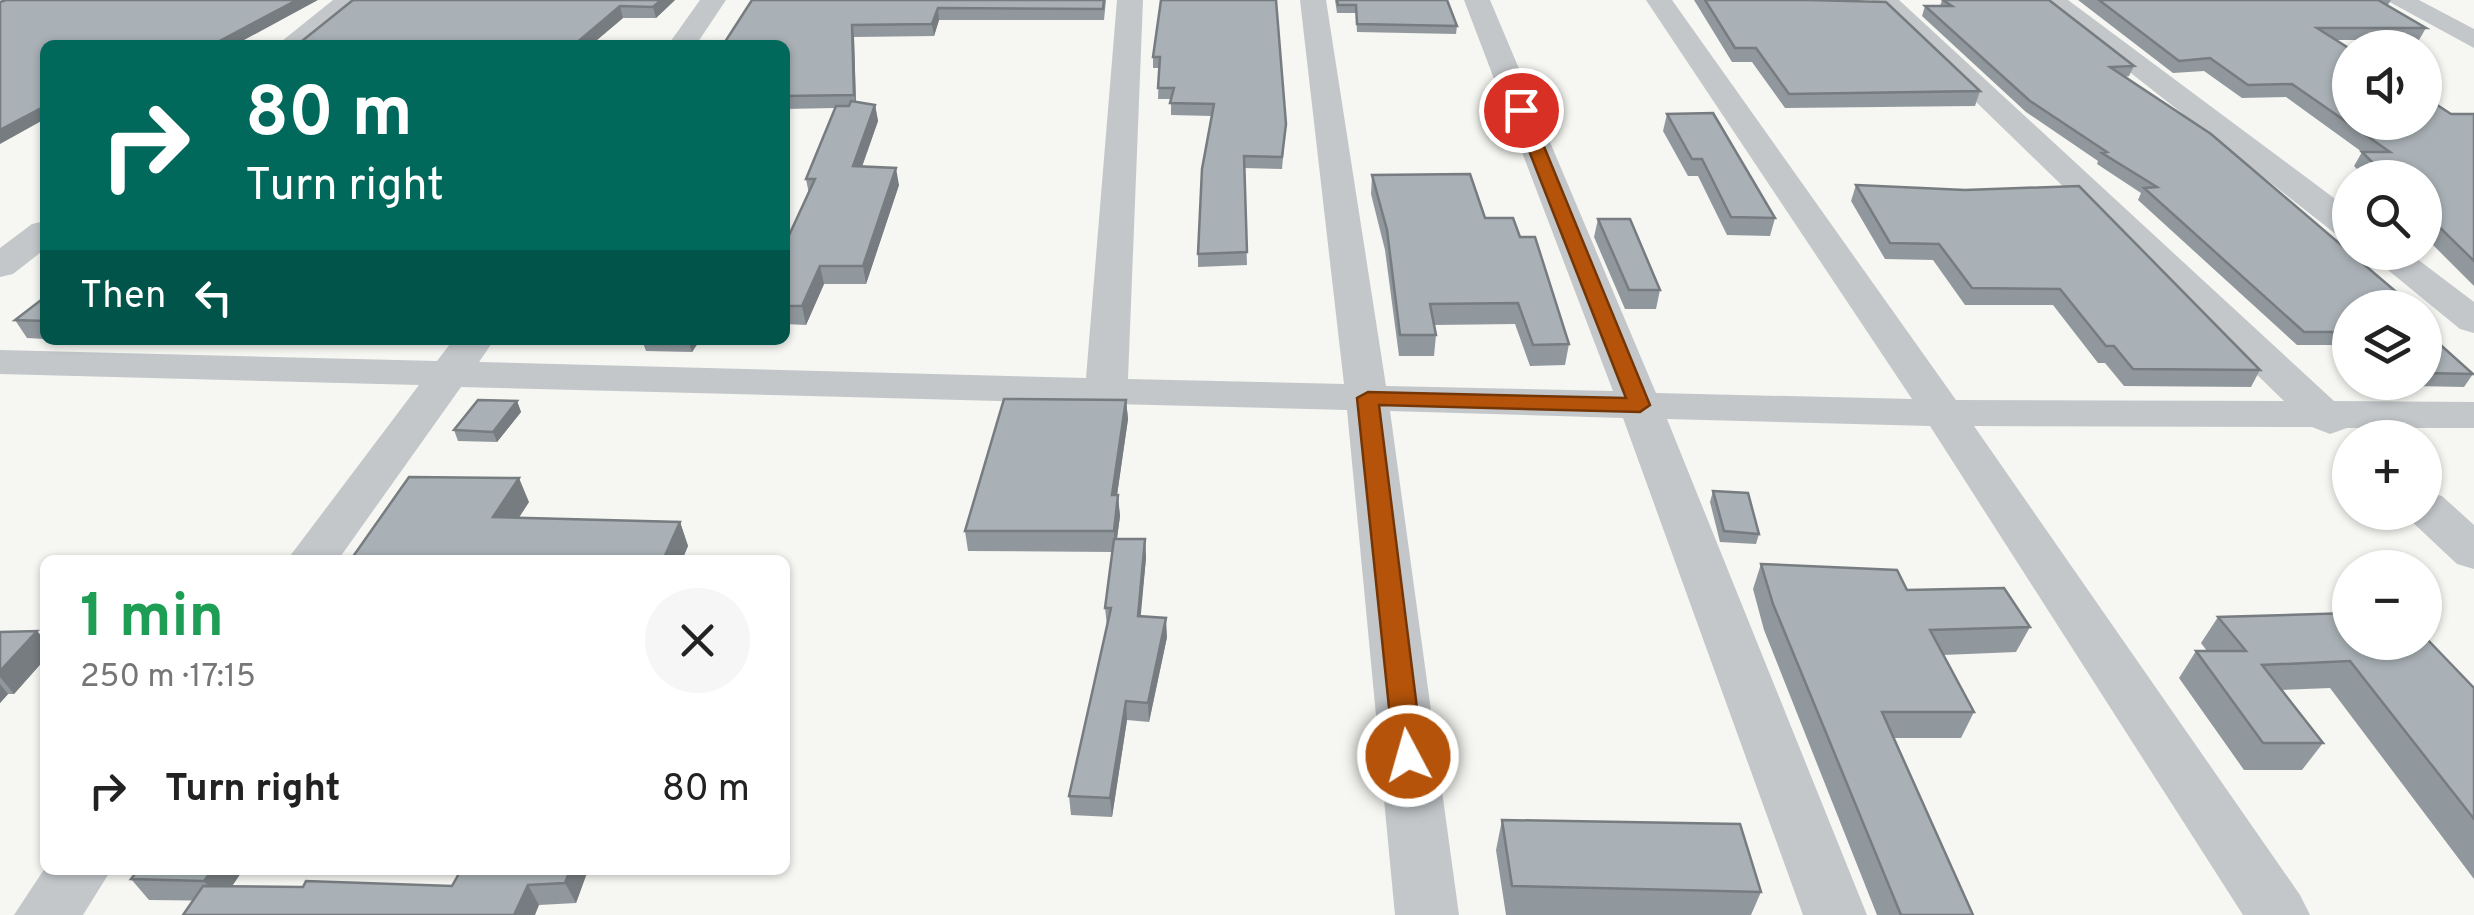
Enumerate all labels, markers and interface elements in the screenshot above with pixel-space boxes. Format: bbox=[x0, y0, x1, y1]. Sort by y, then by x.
map controls bbox=[2332, 30, 2442, 660]
button: sound bbox=[2332, 30, 2442, 140]
pin bbox=[1479, 68, 1564, 153]
text: 80 m bbox=[245, 72, 413, 161]
icon: right bbox=[80, 80, 210, 210]
icon: arrive bbox=[1494, 83, 1549, 138]
text: Turn right bbox=[245, 159, 444, 216]
button: search bbox=[2332, 160, 2442, 270]
icon: left bbox=[186, 270, 241, 325]
text: Then bbox=[80, 273, 166, 322]
button: layers bbox=[2332, 290, 2442, 400]
button: + bbox=[2332, 420, 2442, 530]
button: − bbox=[2332, 550, 2442, 660]
text: 1 min bbox=[80, 582, 224, 658]
button: close bbox=[645, 588, 750, 693]
text: 250 m · 17:15 bbox=[80, 658, 256, 698]
position arrow bbox=[1356, 704, 1460, 808]
icon: right bbox=[80, 763, 135, 818]
text: Turn right bbox=[165, 766, 340, 815]
text: 80 m bbox=[662, 766, 750, 815]

